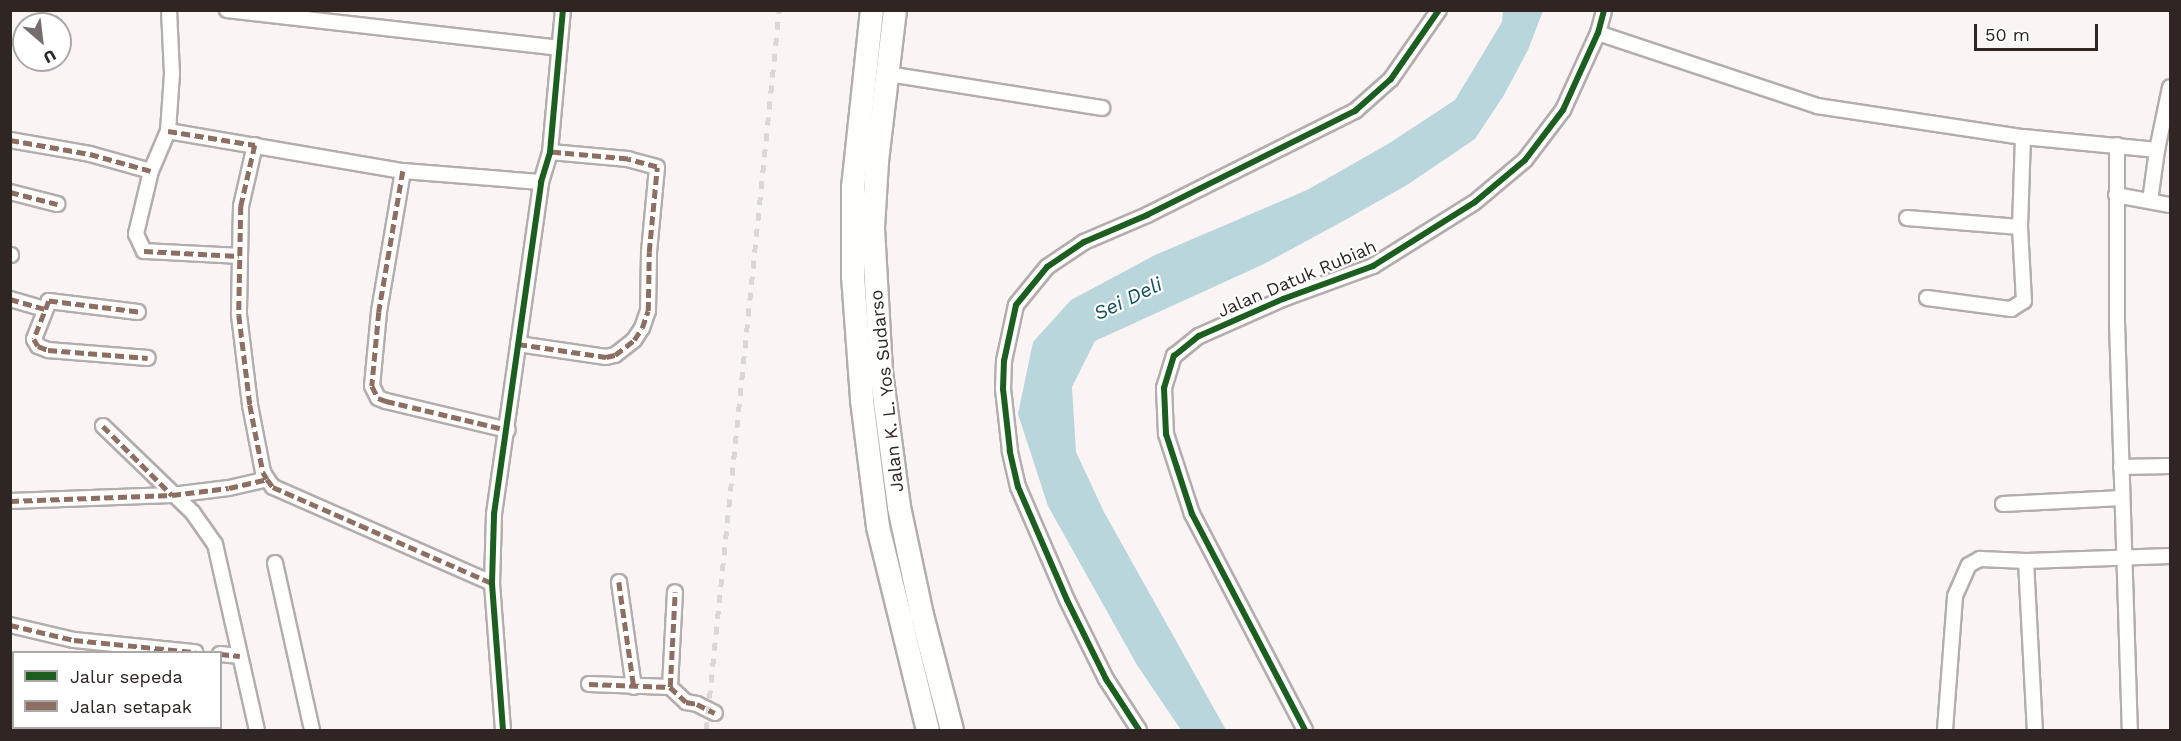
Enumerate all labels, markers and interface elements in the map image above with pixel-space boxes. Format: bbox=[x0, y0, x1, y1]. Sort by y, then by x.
north arrow bbox=[12, 12, 72, 72]
scale bar bbox=[1977, 12, 2102, 50]
text: 50 m bbox=[1985, 24, 2030, 45]
text: U bbox=[40, 46, 59, 68]
street label: Jalan Datuk Rubiah bbox=[1214, 236, 1380, 322]
water label: Sei Deli bbox=[1090, 272, 1166, 326]
street label: Jalan K. L. Yos Sudarso bbox=[866, 288, 908, 494]
legend bbox=[12, 651, 222, 729]
text: Jalur sepeda bbox=[70, 666, 183, 687]
text: Jalan setapak bbox=[70, 696, 192, 717]

